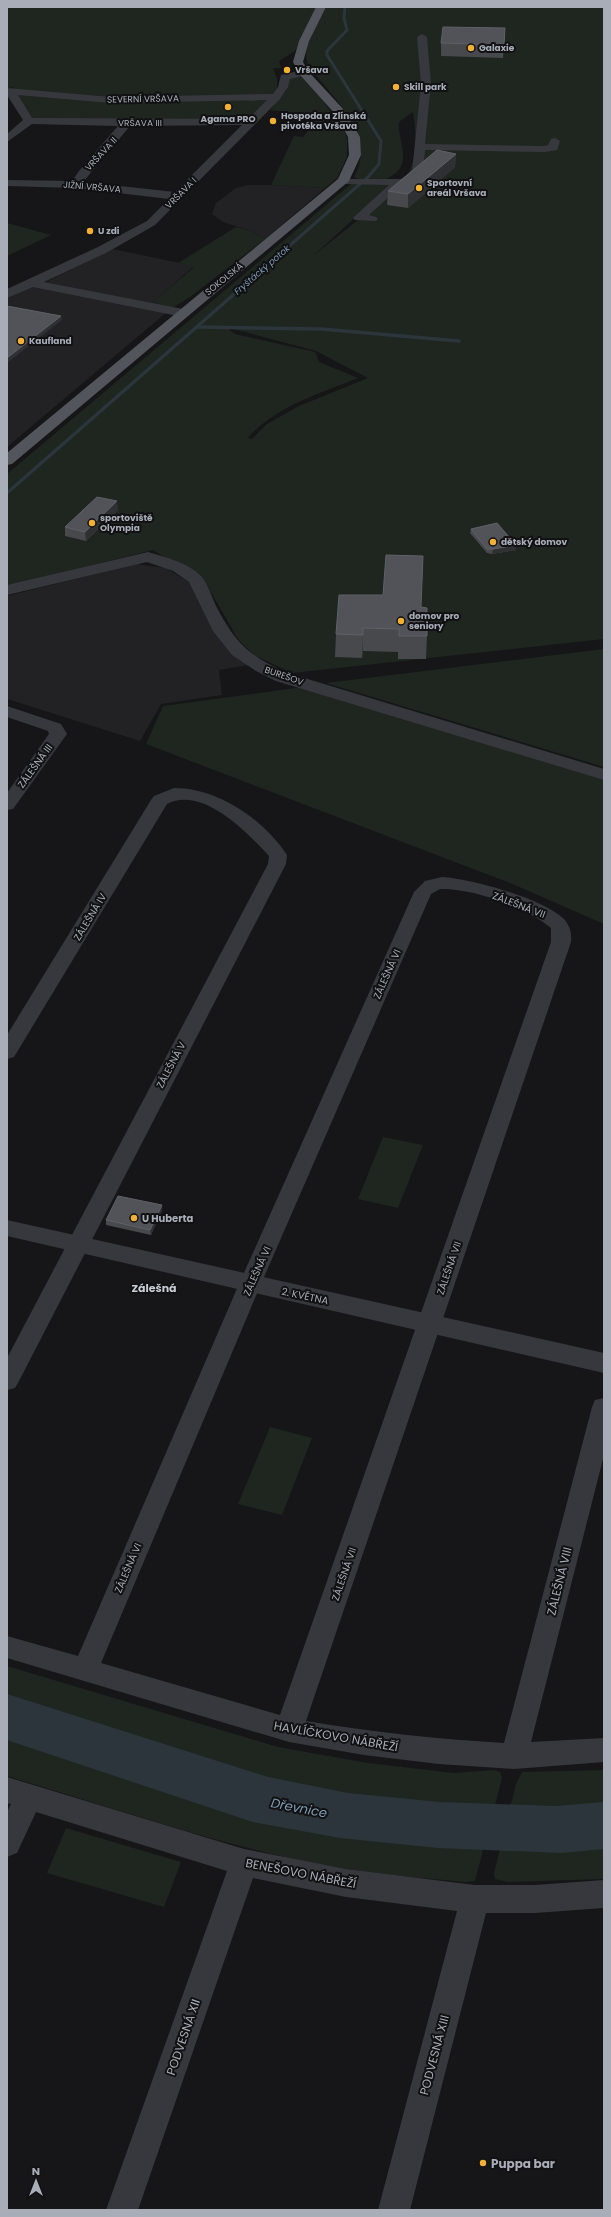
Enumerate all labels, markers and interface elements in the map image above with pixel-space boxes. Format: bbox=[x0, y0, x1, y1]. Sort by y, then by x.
place label: Galaxie bbox=[479, 42, 515, 54]
marker: Galaxie bbox=[466, 43, 476, 53]
place label: Vršava bbox=[295, 64, 328, 76]
marker: Vršava bbox=[282, 65, 292, 75]
place label: Skill park bbox=[404, 81, 447, 93]
marker: Skill park bbox=[391, 82, 401, 92]
street label: SEVERNÍ VRŠAVA bbox=[107, 92, 179, 106]
marker: Agama PRO bbox=[223, 102, 233, 112]
place label: Hospoda a Zlínská pivotéka Vršava bbox=[281, 110, 366, 132]
place label: Agama PRO bbox=[201, 113, 255, 125]
marker: Hospoda a Zlínská pivotéka Vršava bbox=[268, 116, 278, 126]
street label: VRŠAVA III bbox=[118, 117, 162, 129]
street label: VRŠAVA II bbox=[82, 135, 120, 173]
street label: VRŠAVA I bbox=[163, 175, 199, 211]
place label: Sportovní areál Vršava bbox=[427, 177, 486, 199]
street label: JIŽNÍ VRŠAVA bbox=[63, 179, 121, 195]
marker: Sportovní areál Vršava bbox=[414, 183, 424, 193]
place label: U zdi bbox=[98, 225, 120, 237]
marker: U zdi bbox=[85, 226, 95, 236]
water label: Fryštácký potok bbox=[232, 242, 293, 298]
street label: SOKOLSKÁ bbox=[203, 260, 245, 298]
place label: Kaufland bbox=[29, 335, 72, 347]
marker: Kaufland bbox=[16, 336, 26, 346]
place label: sportoviště Olympia bbox=[100, 512, 153, 534]
marker: sportoviště Olympia bbox=[87, 518, 97, 528]
place label: dětský domov bbox=[501, 536, 568, 548]
marker: dětský domov bbox=[488, 537, 498, 547]
place label: domov pro seniory bbox=[409, 610, 460, 632]
marker: domov pro seniory bbox=[396, 616, 406, 626]
street label: BUREŠOV bbox=[263, 664, 305, 688]
street label: ZÁLEŠNÁ III bbox=[14, 741, 56, 791]
street label: ZÁLEŠNÁ VII bbox=[490, 888, 548, 922]
street label: ZÁLEŠNÁ IV bbox=[70, 890, 110, 944]
street label: ZÁLEŠNÁ VI bbox=[369, 947, 405, 1001]
street label: ZÁLEŠNÁ V bbox=[152, 1039, 190, 1091]
place label: U Huberta bbox=[142, 1211, 194, 1226]
marker: U Huberta bbox=[129, 1213, 139, 1223]
street label: ZÁLEŠNÁ VII bbox=[433, 1239, 465, 1297]
street label: ZÁLEŠNÁ VI bbox=[239, 1244, 275, 1298]
district label: Zálešná bbox=[131, 1280, 177, 1296]
street label: 2. KVĚTNA bbox=[280, 1284, 330, 1308]
street label: ZÁLEŠNÁ VI bbox=[111, 1541, 145, 1595]
street label: ZÁLEŠNÁ VII bbox=[328, 1545, 360, 1603]
street label: ZÁLEŠNÁ VIII bbox=[542, 1545, 576, 1617]
street label: HAVLÍČKOVO NÁBŘEŽÍ bbox=[272, 1717, 400, 1755]
water label: Dřevnice bbox=[269, 1793, 329, 1823]
street label: BENEŠOVO NÁBŘEŽÍ bbox=[244, 1854, 358, 1892]
street label: PODVESNÁ XII bbox=[162, 1997, 204, 2077]
street label: PODVESNÁ XIII bbox=[415, 2013, 453, 2097]
place label: Puppa bar bbox=[491, 2155, 555, 2172]
marker: Puppa bar bbox=[478, 2158, 488, 2168]
north arrow bbox=[16, 2161, 56, 2201]
text: N bbox=[32, 2163, 40, 2179]

